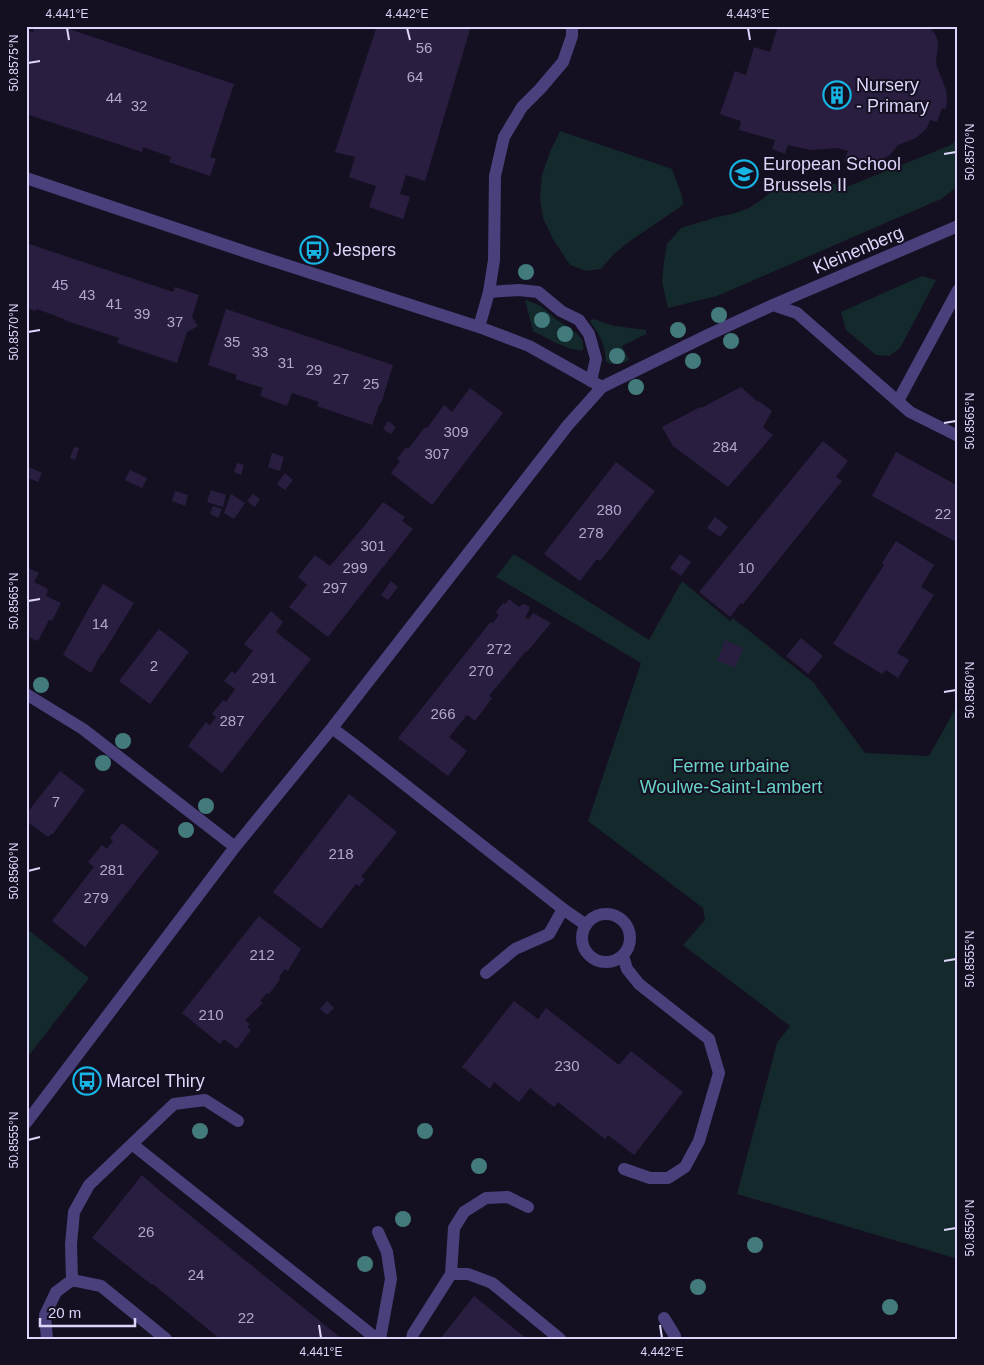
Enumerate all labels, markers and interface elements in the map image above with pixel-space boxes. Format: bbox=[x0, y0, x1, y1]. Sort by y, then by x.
text: 4.441°E bbox=[46, 7, 88, 21]
text: 4.442°E bbox=[386, 7, 428, 21]
text: 4.443°E bbox=[727, 7, 769, 21]
text: 50.8575°N bbox=[7, 35, 21, 91]
house number: 56 bbox=[416, 39, 432, 56]
house number: 64 bbox=[407, 68, 423, 85]
place label: Nursery - Primary bbox=[856, 75, 929, 116]
building icon: Nursery - Primary bbox=[822, 80, 852, 110]
house number: 44 bbox=[106, 89, 122, 106]
house number: 32 bbox=[131, 97, 147, 114]
text: 50.8570°N bbox=[963, 124, 977, 180]
place label: European School Brussels II bbox=[763, 154, 901, 195]
school or university icon: European School Brussels II bbox=[729, 159, 759, 189]
street label: Kleinenberg bbox=[810, 222, 906, 278]
bus stop icon: Jespers bbox=[299, 235, 329, 265]
place label: Jespers bbox=[333, 240, 396, 260]
house number: 45 bbox=[52, 276, 68, 293]
house number: 43 bbox=[79, 286, 95, 303]
house number: 41 bbox=[106, 295, 122, 312]
text: 50.8570°N bbox=[7, 304, 21, 360]
house number: 39 bbox=[134, 305, 150, 322]
house number: 37 bbox=[167, 313, 183, 330]
house number: 35 bbox=[224, 333, 240, 350]
house number: 33 bbox=[252, 343, 268, 360]
house number: 31 bbox=[278, 354, 294, 371]
house number: 29 bbox=[306, 361, 322, 378]
house number: 27 bbox=[333, 370, 349, 387]
house number: 25 bbox=[363, 375, 379, 392]
text: 50.8565°N bbox=[963, 393, 977, 449]
house number: 309 bbox=[443, 423, 469, 440]
house number: 284 bbox=[712, 438, 738, 455]
house number: 307 bbox=[424, 445, 450, 462]
house number: 280 bbox=[596, 501, 622, 518]
house number: 22 bbox=[935, 505, 951, 522]
house number: 278 bbox=[578, 524, 604, 541]
house number: 301 bbox=[360, 537, 386, 554]
house number: 299 bbox=[342, 559, 368, 576]
house number: 10 bbox=[738, 559, 754, 576]
text: 50.8565°N bbox=[7, 573, 21, 629]
house number: 297 bbox=[322, 579, 348, 596]
house number: 14 bbox=[92, 615, 108, 632]
house number: 272 bbox=[486, 640, 512, 657]
house number: 2 bbox=[150, 657, 158, 674]
house number: 270 bbox=[468, 662, 494, 679]
text: 50.8560°N bbox=[963, 662, 977, 718]
house number: 291 bbox=[251, 669, 277, 686]
house number: 266 bbox=[430, 705, 456, 722]
house number: 287 bbox=[219, 712, 245, 729]
park label: Ferme urbaine Woulwe-Saint-Lambert bbox=[640, 756, 822, 797]
house number: 7 bbox=[52, 793, 60, 810]
text: 50.8560°N bbox=[7, 843, 21, 899]
house number: 218 bbox=[328, 845, 354, 862]
house number: 281 bbox=[99, 861, 125, 878]
house number: 279 bbox=[83, 889, 109, 906]
text: 50.8555°N bbox=[963, 931, 977, 987]
house number: 212 bbox=[249, 946, 275, 963]
house number: 210 bbox=[198, 1006, 224, 1023]
house number: 230 bbox=[554, 1057, 580, 1074]
bus stop icon: Marcel Thiry bbox=[72, 1066, 102, 1096]
place label: Marcel Thiry bbox=[106, 1071, 205, 1091]
text: 50.8555°N bbox=[7, 1112, 21, 1168]
text: 50.8550°N bbox=[963, 1200, 977, 1256]
house number: 26 bbox=[138, 1223, 154, 1240]
house number: 24 bbox=[188, 1266, 204, 1283]
scale bar bbox=[40, 1295, 135, 1327]
text: 20 m bbox=[48, 1304, 81, 1321]
house number: 22 bbox=[238, 1309, 254, 1326]
text: 4.441°E bbox=[300, 1345, 342, 1359]
text: 4.442°E bbox=[641, 1345, 683, 1359]

